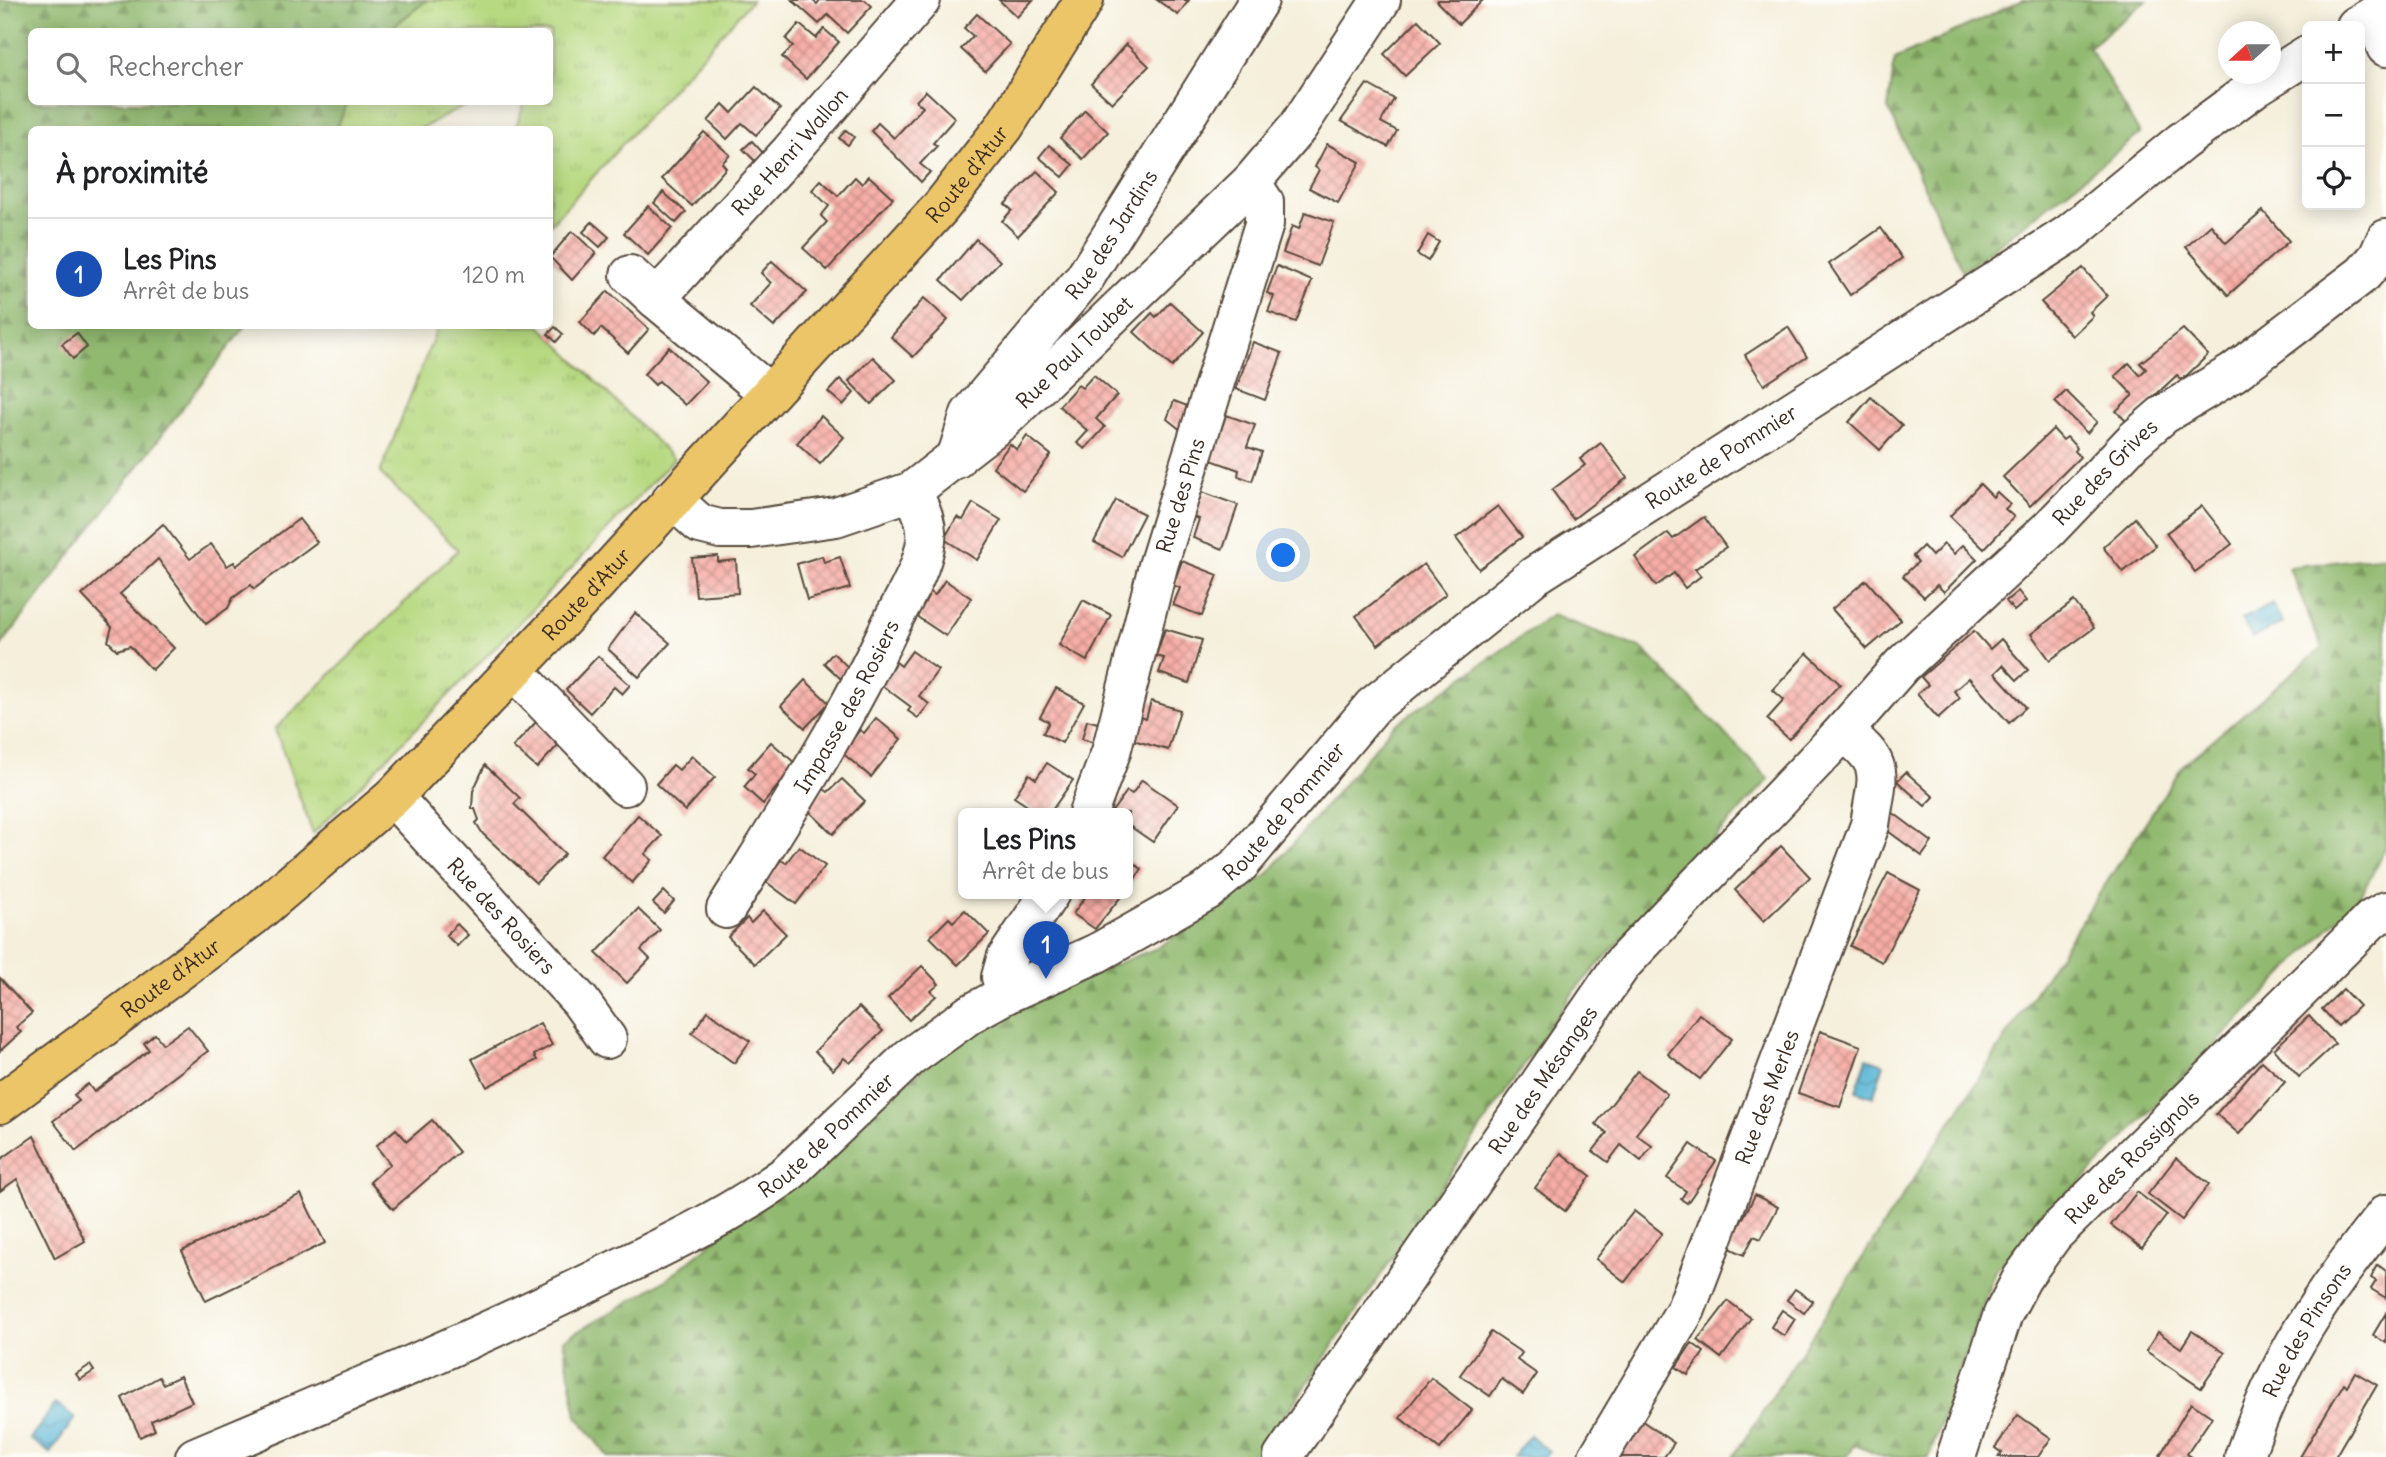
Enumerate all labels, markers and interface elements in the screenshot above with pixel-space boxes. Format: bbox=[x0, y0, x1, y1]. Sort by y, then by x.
north arrow bbox=[2218, 21, 2281, 84]
map controls bbox=[2302, 21, 2365, 210]
button: + bbox=[2302, 21, 2365, 84]
search box bbox=[28, 28, 553, 105]
icon: search bbox=[52, 48, 90, 86]
text: Rechercher bbox=[108, 50, 244, 83]
street label: Rue Henri Wallon bbox=[725, 82, 853, 221]
button: − bbox=[2302, 84, 2365, 147]
street label: Route d'Atur bbox=[920, 119, 1014, 229]
button: locate bbox=[2302, 147, 2365, 210]
text: À proximité bbox=[56, 153, 208, 191]
street label: Rue des Jardins bbox=[1059, 164, 1163, 305]
text: Les Pins bbox=[123, 243, 217, 276]
text: 1 bbox=[74, 260, 84, 289]
text: 120 m bbox=[462, 260, 525, 289]
text: Arrêt de bus bbox=[123, 276, 249, 305]
street label: Rue Paul Toubet bbox=[1010, 290, 1138, 414]
street label: Route de Pommier bbox=[1640, 398, 1802, 515]
street label: Rue des Grives bbox=[2046, 413, 2163, 531]
street label: Rue des Pins bbox=[1149, 435, 1210, 556]
your location bbox=[1266, 538, 1300, 572]
street label: Route d'Atur bbox=[536, 542, 636, 646]
street label: Impasse des Rosiers bbox=[788, 615, 905, 798]
street label: Route de Pommier bbox=[1217, 736, 1351, 886]
popup bbox=[958, 808, 1133, 899]
text: Les Pins bbox=[982, 823, 1076, 856]
street label: Rue des Rosiers bbox=[442, 852, 562, 980]
text: Arrêt de bus bbox=[982, 856, 1109, 885]
pin: 1 bbox=[1023, 921, 1069, 979]
street label: Route d'Atur bbox=[115, 932, 226, 1023]
street label: Rue des Mésanges bbox=[1482, 1000, 1603, 1159]
street label: Rue des Merles bbox=[1729, 1026, 1804, 1168]
street label: Route de Pommier bbox=[753, 1066, 900, 1204]
street label: Rue des Rossignols bbox=[2059, 1085, 2205, 1230]
street label: Rue des Pinsons bbox=[2256, 1257, 2357, 1402]

